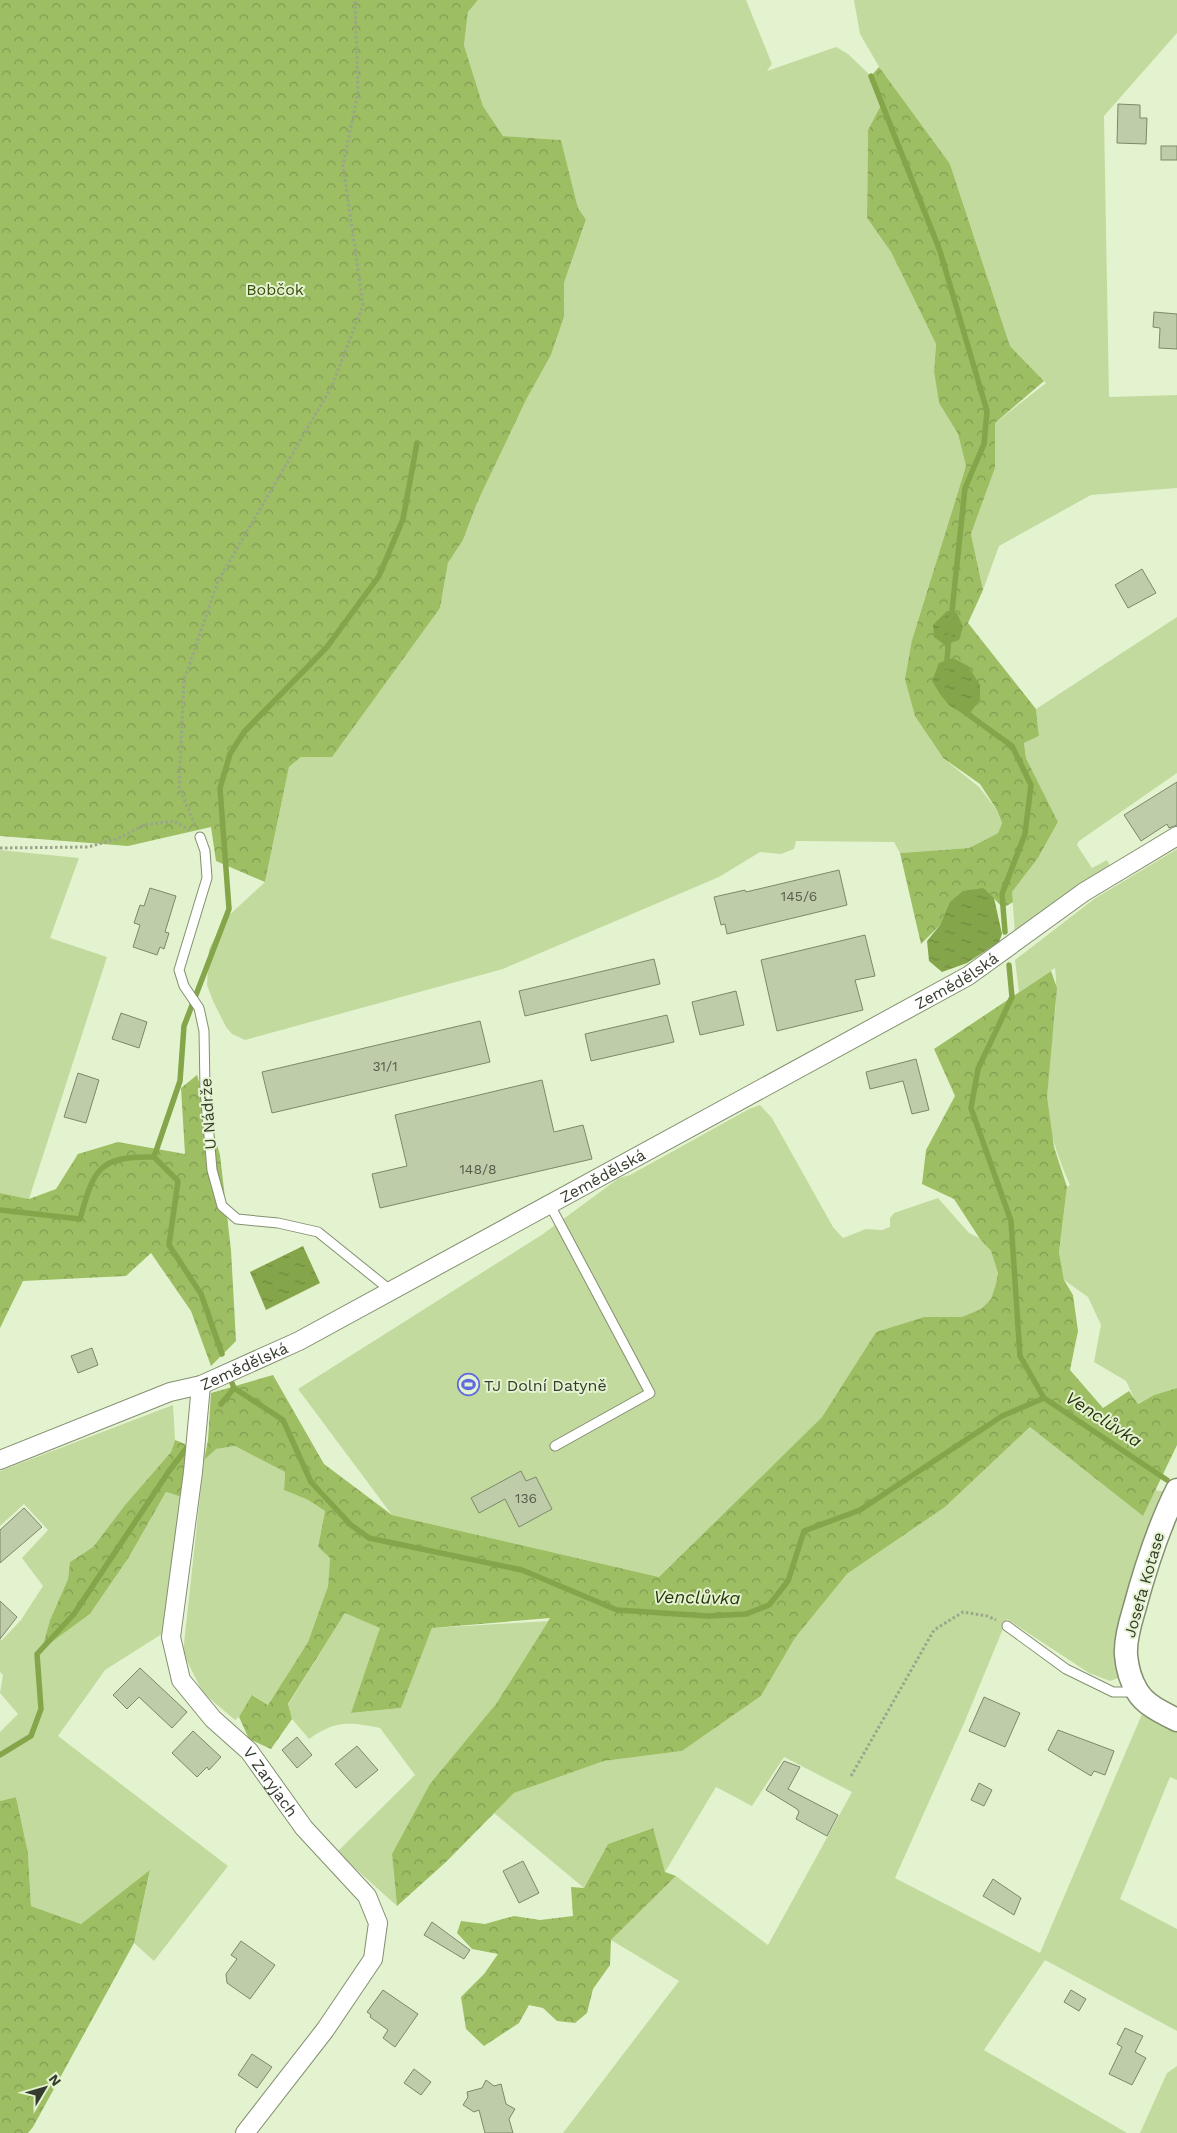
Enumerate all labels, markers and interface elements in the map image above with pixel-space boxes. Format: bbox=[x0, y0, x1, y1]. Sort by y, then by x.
park label: Bobčok bbox=[246, 280, 304, 299]
house number: 145/6 bbox=[781, 888, 817, 904]
street label: Zemědělská bbox=[911, 948, 1002, 1013]
house number: 31/1 bbox=[372, 1058, 398, 1074]
street label: U Nádrže bbox=[196, 1078, 220, 1150]
street label: Zemědělská bbox=[557, 1145, 648, 1206]
house number: 148/8 bbox=[459, 1161, 497, 1177]
street label: Zemědělská bbox=[197, 1338, 291, 1394]
sports icon: TJ Dolní Datyně bbox=[456, 1373, 480, 1397]
place label: TJ Dolní Datyně bbox=[484, 1376, 607, 1395]
water label: Venclůvka bbox=[1062, 1387, 1146, 1451]
house number: 136 bbox=[515, 1490, 537, 1506]
street label: Josefa Kotase bbox=[1120, 1530, 1168, 1640]
water label: Venclůvka bbox=[653, 1586, 741, 1608]
street label: V Zaryjach bbox=[239, 1743, 302, 1820]
north arrow bbox=[20, 2063, 70, 2113]
text: N bbox=[46, 2071, 65, 2089]

